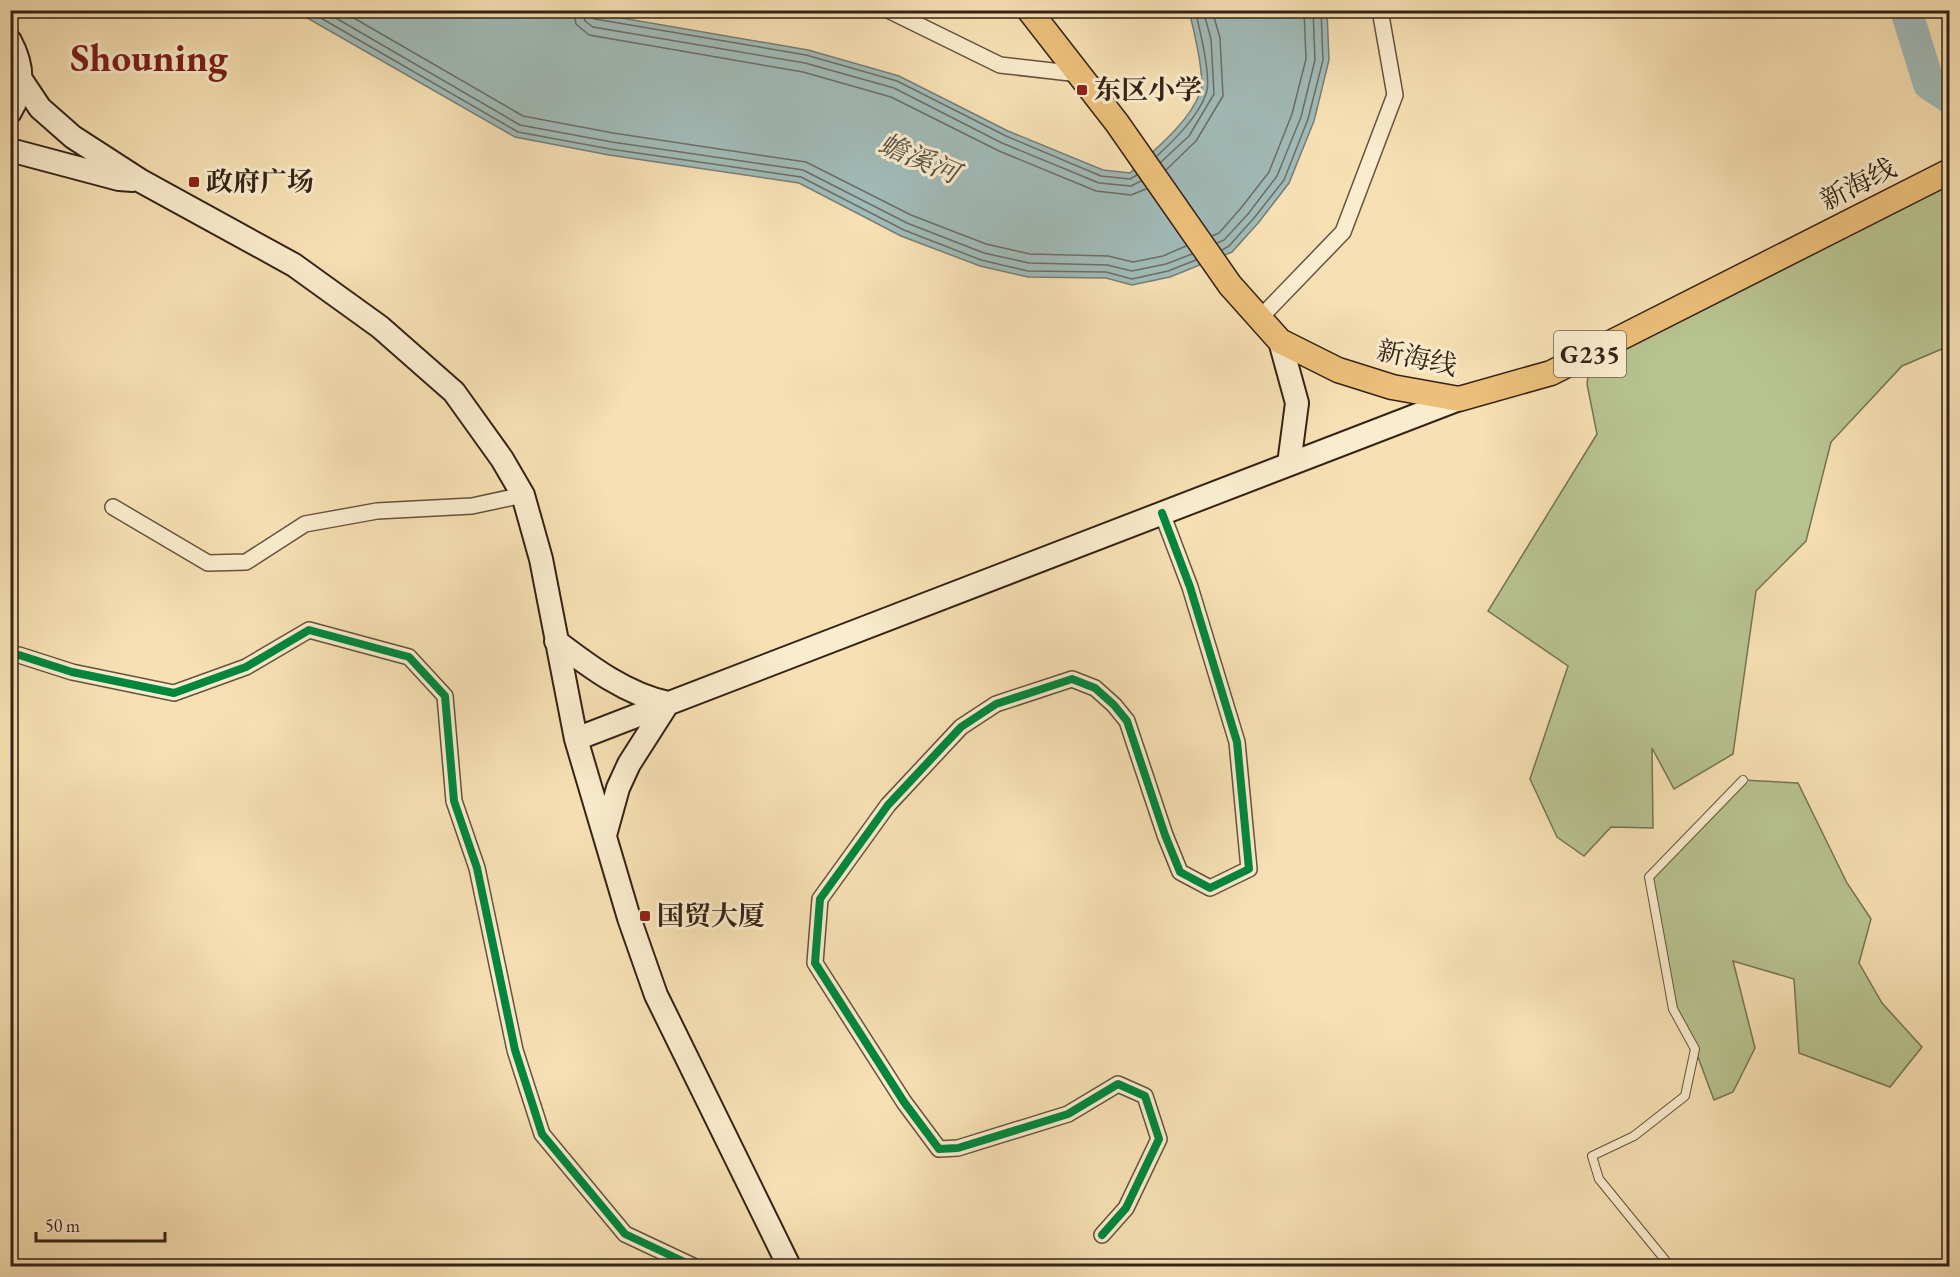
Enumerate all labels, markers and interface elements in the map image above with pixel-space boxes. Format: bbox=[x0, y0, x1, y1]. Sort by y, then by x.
district label: Shouning bbox=[70, 32, 228, 83]
place label: 东区小学 bbox=[1094, 72, 1202, 107]
marker: 东区小学 bbox=[1075, 83, 1089, 97]
water label: 蟾溪河 bbox=[873, 125, 969, 193]
street label: 新海线 bbox=[1814, 150, 1902, 218]
place label: 政府广场 bbox=[206, 164, 314, 199]
marker: 政府广场 bbox=[187, 175, 201, 189]
road number: G235 bbox=[1554, 331, 1626, 377]
street label: 新海线 bbox=[1374, 332, 1460, 383]
place label: 国贸大厦 bbox=[657, 898, 765, 933]
marker: 国贸大厦 bbox=[638, 909, 652, 923]
scale bar bbox=[36, 1205, 165, 1243]
text: 50 m bbox=[45, 1214, 80, 1237]

